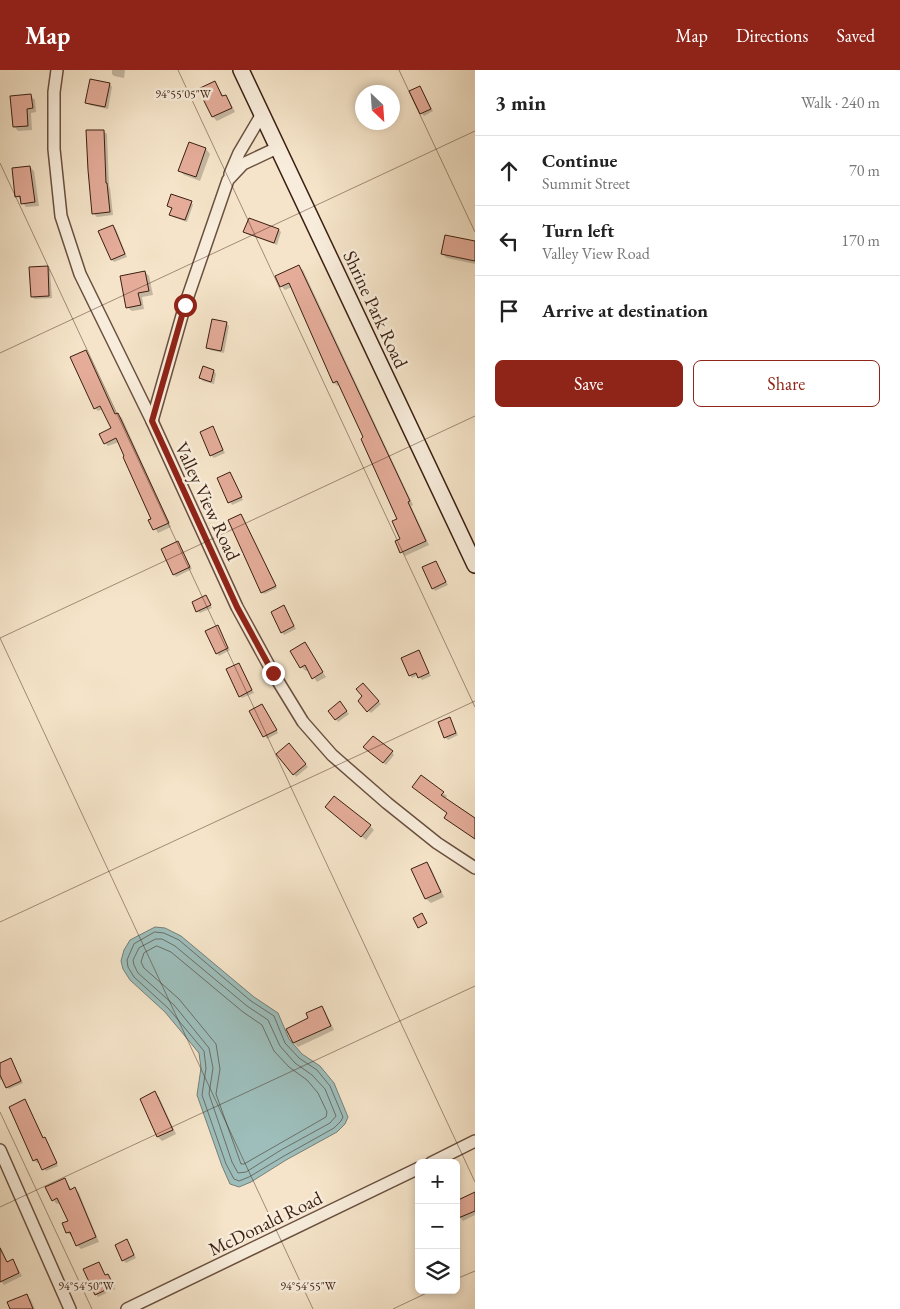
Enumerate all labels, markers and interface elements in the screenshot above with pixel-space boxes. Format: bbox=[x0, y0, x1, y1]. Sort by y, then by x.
text: Map bbox=[25, 20, 70, 51]
text: Map bbox=[676, 24, 708, 47]
text: Directions bbox=[736, 24, 808, 47]
text: Saved bbox=[836, 24, 875, 47]
north arrow bbox=[355, 85, 400, 130]
text: 94°55'05"W bbox=[155, 86, 212, 102]
text: 3 min bbox=[495, 89, 546, 116]
text: Walk · 240 m bbox=[801, 92, 880, 113]
text: Continue bbox=[542, 148, 617, 173]
icon: ahead bbox=[495, 157, 523, 185]
text: 70 m bbox=[849, 160, 880, 181]
text: Summit Street bbox=[542, 173, 630, 194]
text: Turn left bbox=[542, 218, 614, 243]
icon: left bbox=[495, 227, 523, 255]
text: 170 m bbox=[841, 230, 880, 251]
text: Valley View Road bbox=[542, 243, 650, 264]
street label: Shrine Park Road bbox=[337, 246, 414, 372]
route start bbox=[174, 294, 197, 317]
icon: arrive bbox=[495, 297, 523, 325]
text: Arrive at destination bbox=[542, 298, 708, 323]
button: Save bbox=[495, 360, 683, 407]
button: Share bbox=[693, 360, 880, 407]
street label: Valley View Road bbox=[169, 438, 246, 565]
route end bbox=[262, 662, 285, 685]
map controls bbox=[415, 1159, 460, 1294]
button: + bbox=[415, 1159, 460, 1204]
street label: McDonald Road bbox=[204, 1185, 327, 1262]
button: − bbox=[415, 1204, 460, 1249]
button: layers bbox=[415, 1249, 460, 1294]
text: 94°54'50"W bbox=[58, 1278, 115, 1294]
text: 94°54'55"W bbox=[280, 1278, 337, 1294]

